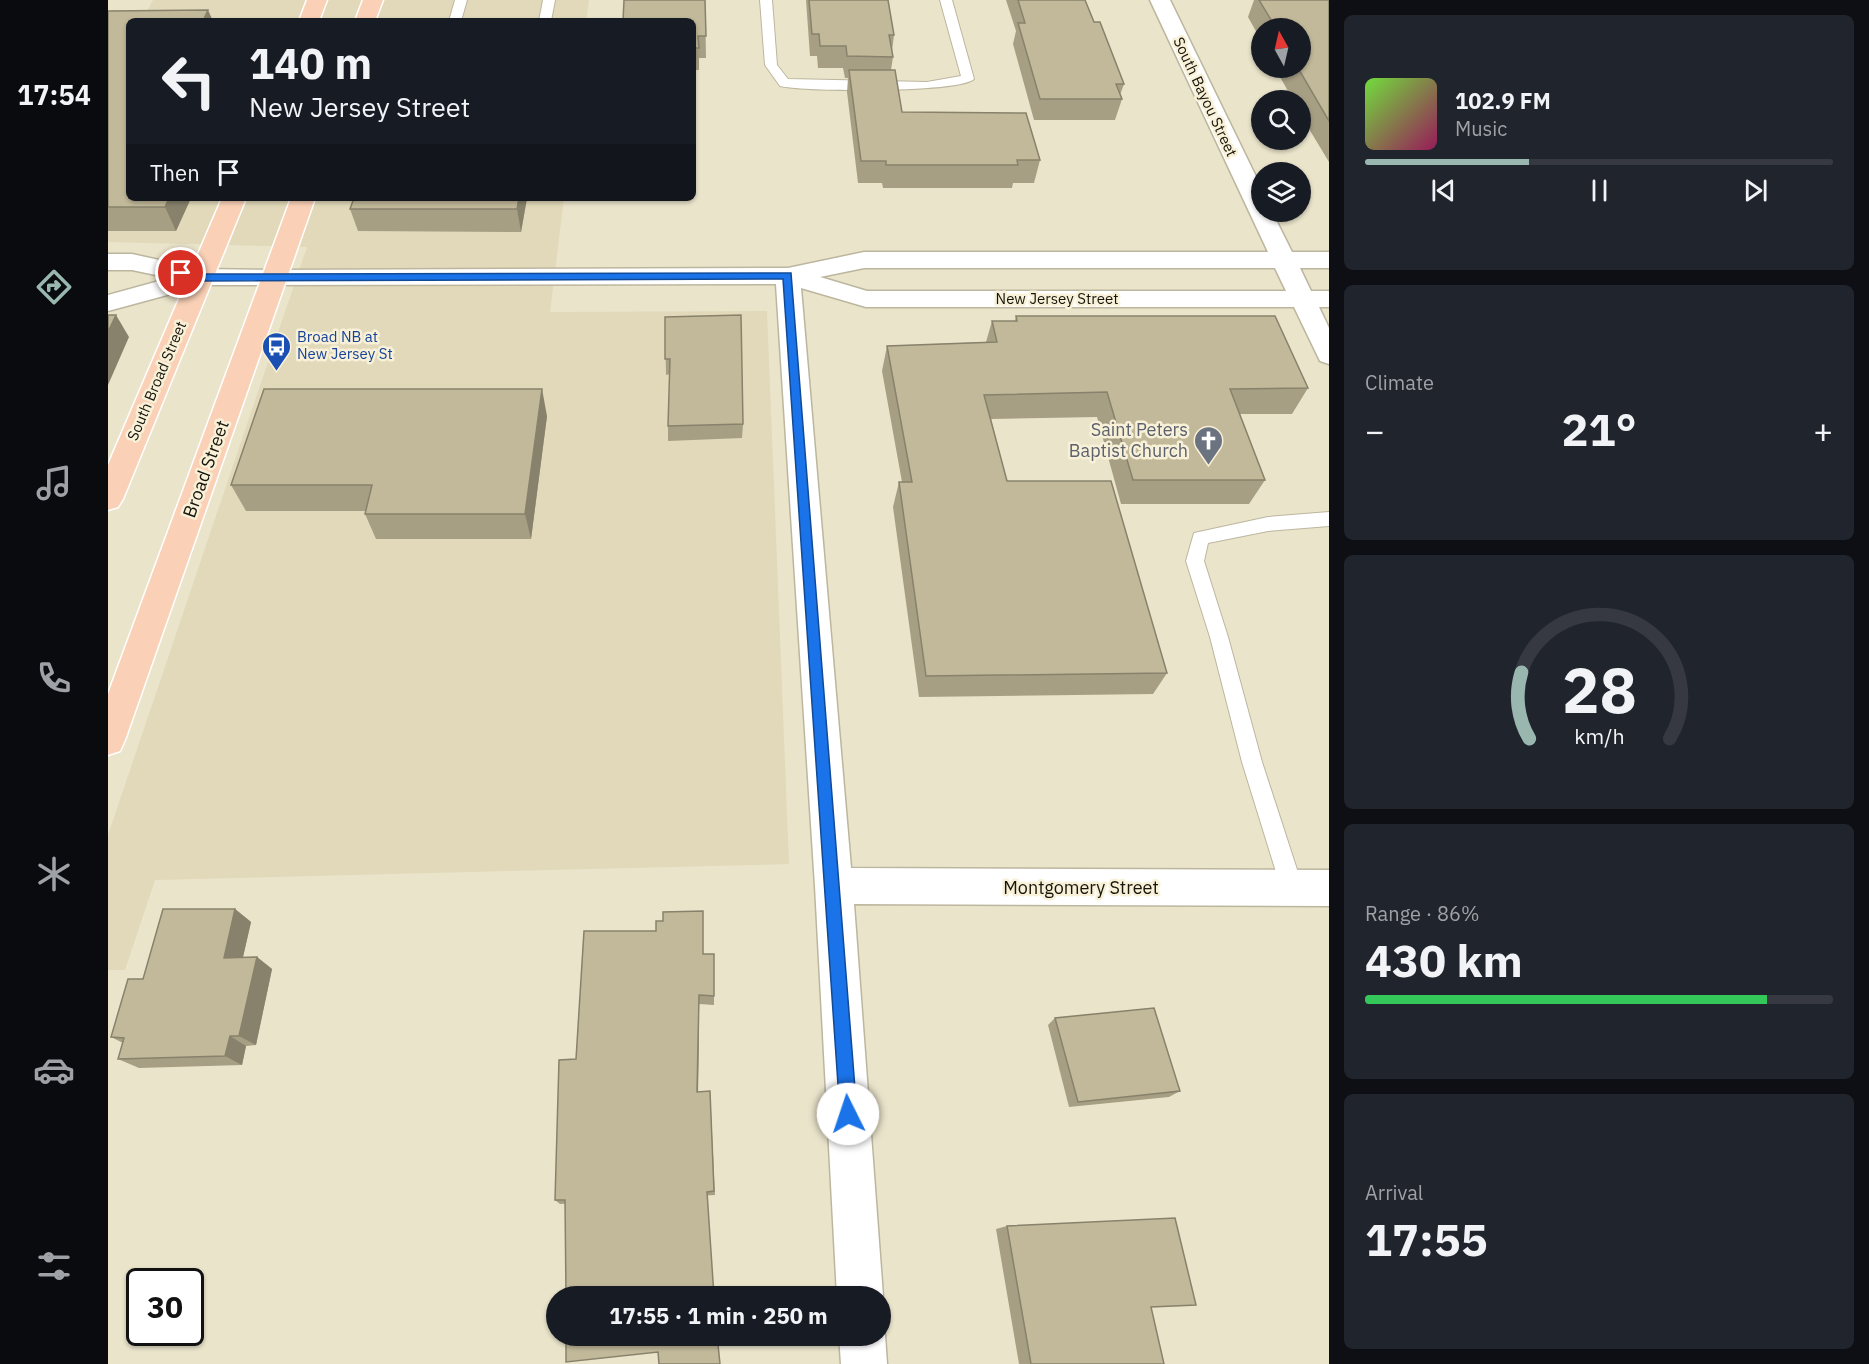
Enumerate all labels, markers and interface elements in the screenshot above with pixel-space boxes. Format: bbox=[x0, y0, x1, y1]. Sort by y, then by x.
north arrow bbox=[1251, 18, 1311, 78]
map controls bbox=[1251, 18, 1311, 222]
street label: South Bayou Street bbox=[1169, 34, 1241, 160]
text: 140 m bbox=[249, 36, 372, 91]
icon: left bbox=[150, 42, 228, 120]
text: 17:54 bbox=[17, 77, 91, 112]
text: 102.9 FM bbox=[1455, 86, 1551, 115]
text: New Jersey Street bbox=[249, 89, 470, 124]
button: search bbox=[1251, 90, 1311, 150]
text: Music bbox=[1455, 115, 1507, 142]
icon: arrive bbox=[212, 156, 245, 189]
text: Then bbox=[150, 158, 200, 187]
button: layers bbox=[1251, 162, 1311, 222]
icon: previous bbox=[1427, 174, 1460, 207]
icon: pause bbox=[1583, 174, 1616, 207]
icon: next bbox=[1739, 174, 1772, 207]
pin bbox=[155, 247, 206, 298]
icon: arrive bbox=[164, 256, 197, 289]
icon: directions bbox=[33, 266, 75, 308]
street label: New Jersey Street bbox=[996, 289, 1118, 308]
street label: South Broad Street bbox=[123, 318, 190, 443]
place label: Broad NB at New Jersey St bbox=[297, 327, 393, 363]
bus stop icon: Broad NB at New Jersey St bbox=[260, 330, 292, 372]
text: Climate bbox=[1365, 369, 1434, 396]
text: 21° bbox=[1561, 400, 1637, 458]
text: − bbox=[1365, 409, 1385, 452]
text: + bbox=[1813, 409, 1833, 452]
street label: Broad Street bbox=[177, 417, 234, 521]
place label: Saint Peters Baptist Church bbox=[1069, 418, 1188, 462]
church icon: Saint Peters Baptist Church bbox=[1193, 424, 1225, 466]
icon: music bbox=[33, 462, 75, 504]
text: 28 bbox=[1562, 649, 1636, 730]
icon: phone bbox=[33, 657, 75, 699]
text: km/h bbox=[1574, 722, 1624, 750]
icon: climate bbox=[33, 853, 75, 895]
street label: Montgomery Street bbox=[1003, 876, 1159, 899]
text: Range · 86% bbox=[1365, 900, 1480, 927]
text: 430 km bbox=[1365, 931, 1523, 989]
icon: car bbox=[33, 1049, 75, 1091]
position arrow bbox=[816, 1082, 880, 1146]
text: Arrival bbox=[1365, 1179, 1423, 1206]
text: 17:55 bbox=[1365, 1210, 1488, 1268]
icon: filters bbox=[33, 1245, 75, 1287]
speed limit sign: 30 bbox=[126, 1268, 204, 1346]
text: 17:55 · 1 min · 250 m bbox=[609, 1301, 828, 1330]

